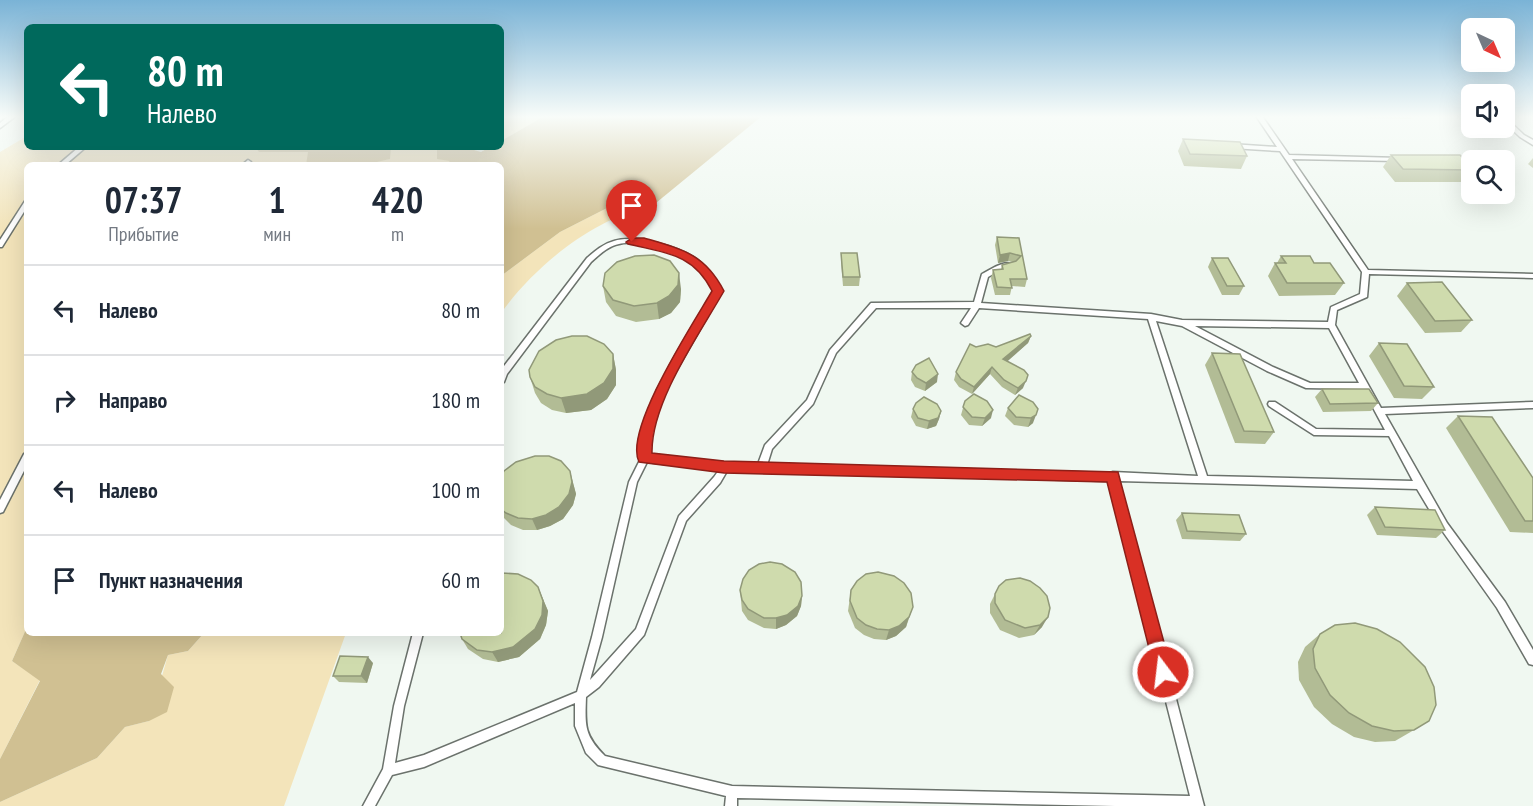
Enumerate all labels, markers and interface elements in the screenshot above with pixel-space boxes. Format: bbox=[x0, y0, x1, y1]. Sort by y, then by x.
north arrow bbox=[1461, 18, 1515, 72]
map controls bbox=[1461, 18, 1515, 204]
text: 80 m bbox=[147, 43, 224, 98]
icon: left bbox=[48, 48, 126, 126]
button: sound bbox=[1461, 84, 1515, 138]
text: Налево bbox=[147, 96, 217, 130]
button: search bbox=[1461, 150, 1515, 204]
text: 07:37 bbox=[105, 176, 183, 223]
text: 1 bbox=[269, 176, 286, 223]
text: 420 bbox=[372, 176, 423, 223]
pin bbox=[606, 180, 657, 242]
icon: arrive bbox=[615, 189, 648, 222]
text: Прибытие bbox=[108, 221, 179, 247]
text: мин bbox=[263, 221, 291, 247]
text: m bbox=[391, 221, 404, 247]
icon: left bbox=[48, 294, 81, 327]
text: Налево bbox=[99, 296, 158, 324]
text: 80 m bbox=[441, 296, 480, 324]
icon: right bbox=[48, 384, 81, 417]
text: Направо bbox=[99, 386, 167, 414]
text: 180 m bbox=[431, 386, 480, 414]
icon: left bbox=[48, 474, 81, 507]
text: Налево bbox=[99, 476, 158, 504]
text: 100 m bbox=[431, 476, 480, 504]
icon: arrive bbox=[48, 564, 81, 597]
text: Пункт назначения bbox=[99, 566, 243, 594]
text: 60 m bbox=[441, 566, 480, 594]
position arrow bbox=[1131, 640, 1195, 704]

